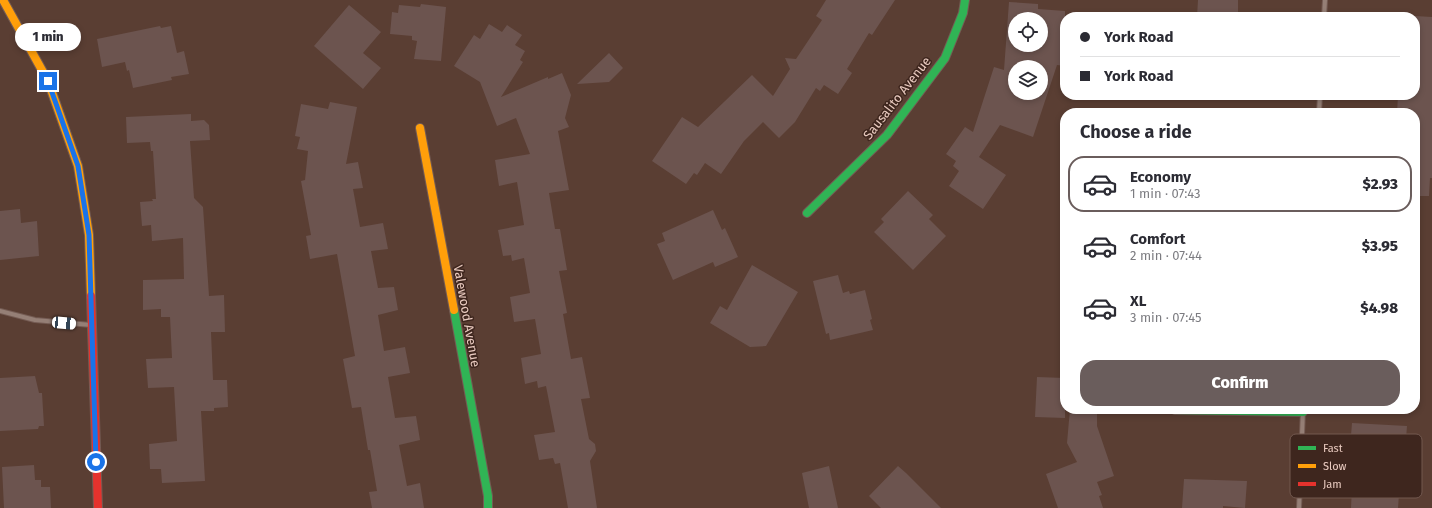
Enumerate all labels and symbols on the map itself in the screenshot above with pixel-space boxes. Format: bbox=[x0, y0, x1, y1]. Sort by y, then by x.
callout: 1 min bbox=[15, 23, 81, 51]
street label: Sausalito Avenue bbox=[860, 54, 934, 142]
route end bbox=[39, 72, 57, 90]
street label: Valewood Avenue bbox=[451, 264, 483, 368]
car bbox=[52, 316, 76, 330]
legend bbox=[1290, 434, 1422, 498]
text: Fast bbox=[1323, 442, 1343, 455]
route start bbox=[87, 453, 105, 471]
text: Slow bbox=[1323, 460, 1347, 473]
text: Jam bbox=[1323, 478, 1342, 491]

